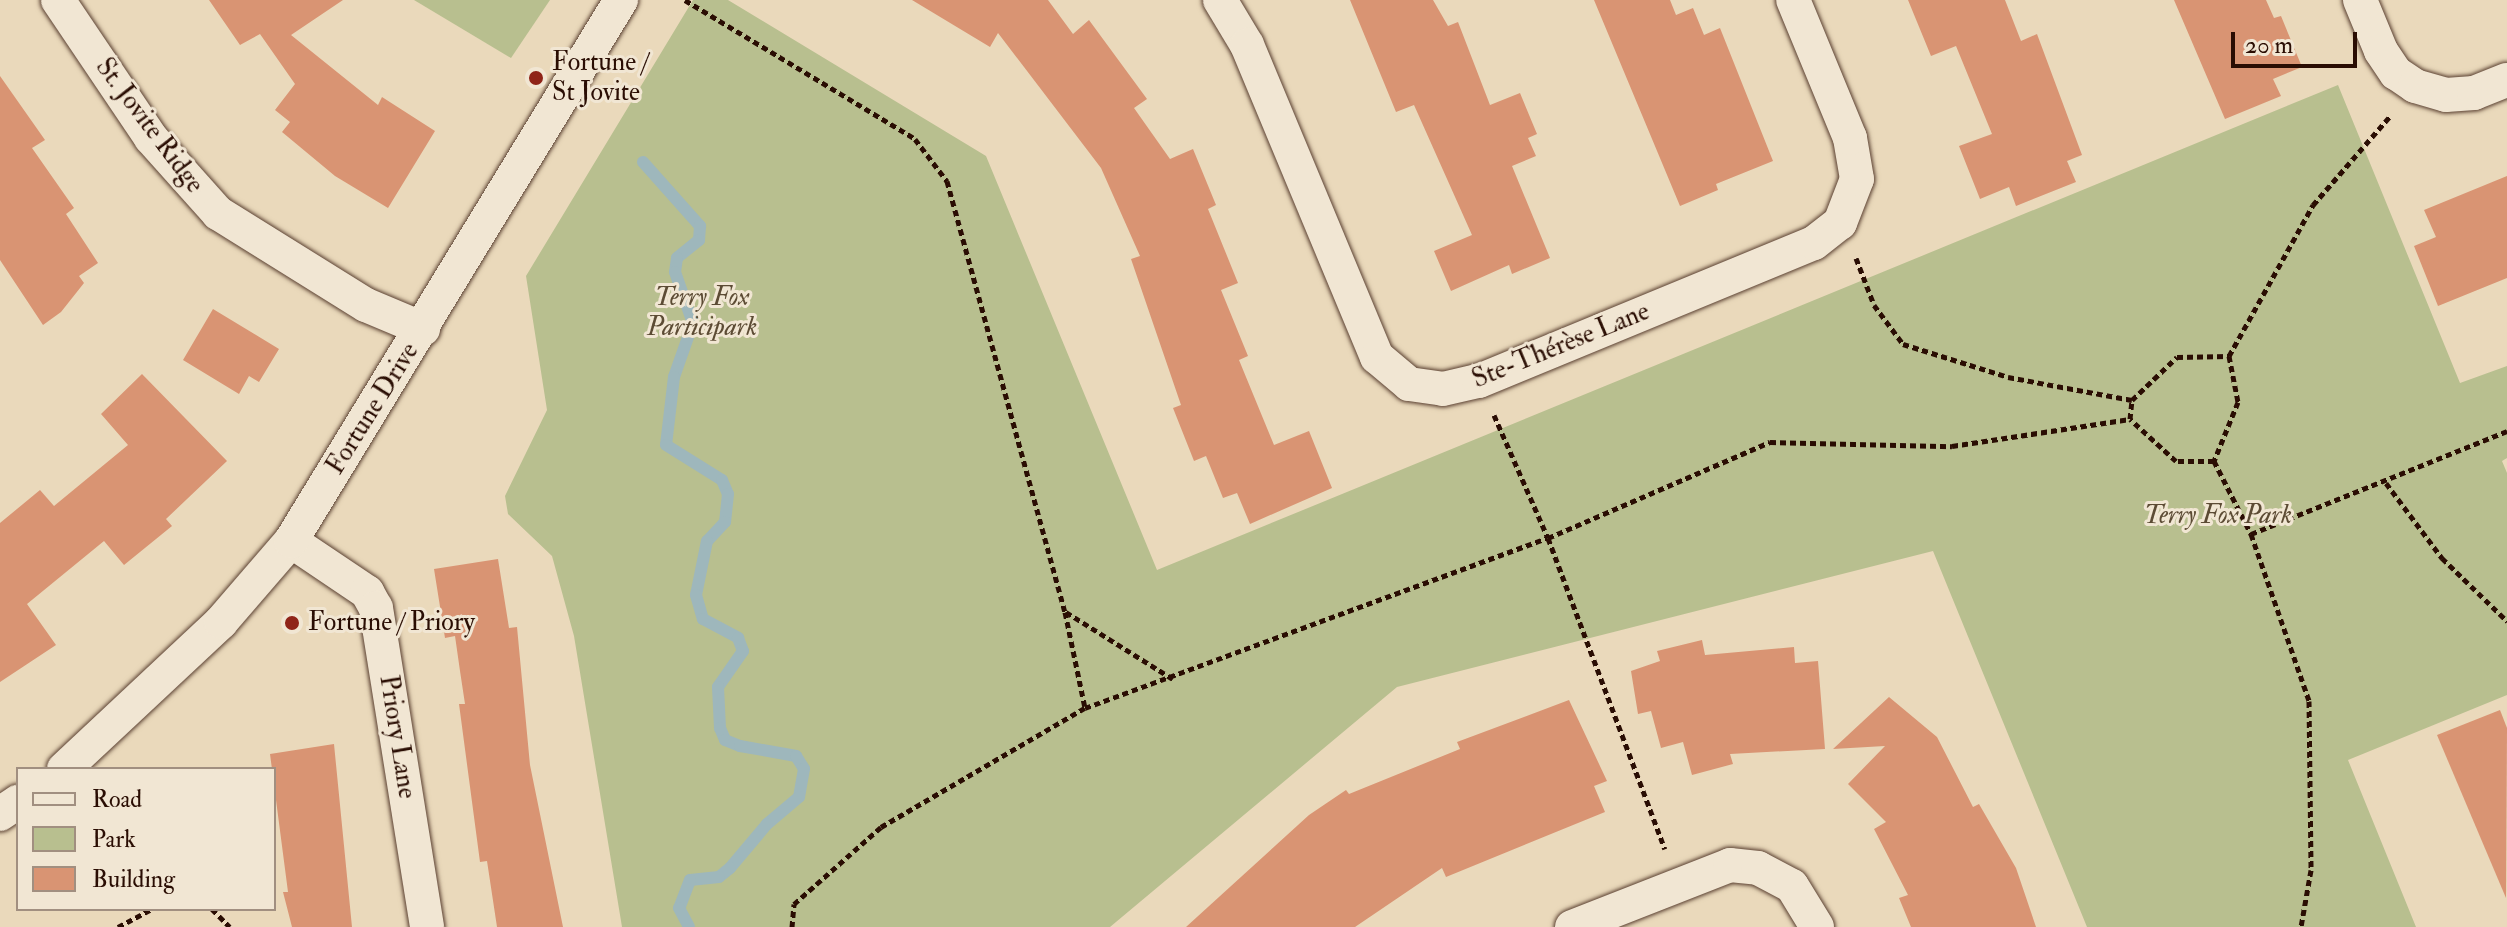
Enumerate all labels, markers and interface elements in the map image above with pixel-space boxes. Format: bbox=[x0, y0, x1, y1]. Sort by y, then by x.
scale bar bbox=[2235, 16, 2361, 66]
text: 20 m bbox=[2245, 30, 2293, 61]
place label: Fortune / St Jovite bbox=[552, 47, 648, 108]
street label: St. Jovite Ridge bbox=[88, 53, 210, 199]
marker: Fortune / St Jovite bbox=[527, 69, 545, 87]
park label: Terry Fox Participark bbox=[647, 282, 757, 344]
street label: Ste-Thérèse Lane bbox=[1468, 296, 1654, 396]
street label: Fortune Drive bbox=[320, 338, 426, 480]
park label: Terry Fox Park bbox=[2144, 500, 2292, 532]
place label: Fortune / Priory bbox=[308, 607, 475, 639]
marker: Fortune / Priory bbox=[283, 614, 301, 632]
street label: Priory Lane bbox=[372, 673, 422, 801]
legend bbox=[16, 767, 276, 911]
text: Road bbox=[92, 784, 142, 815]
text: Park bbox=[92, 824, 136, 855]
text: Building bbox=[92, 864, 175, 895]

